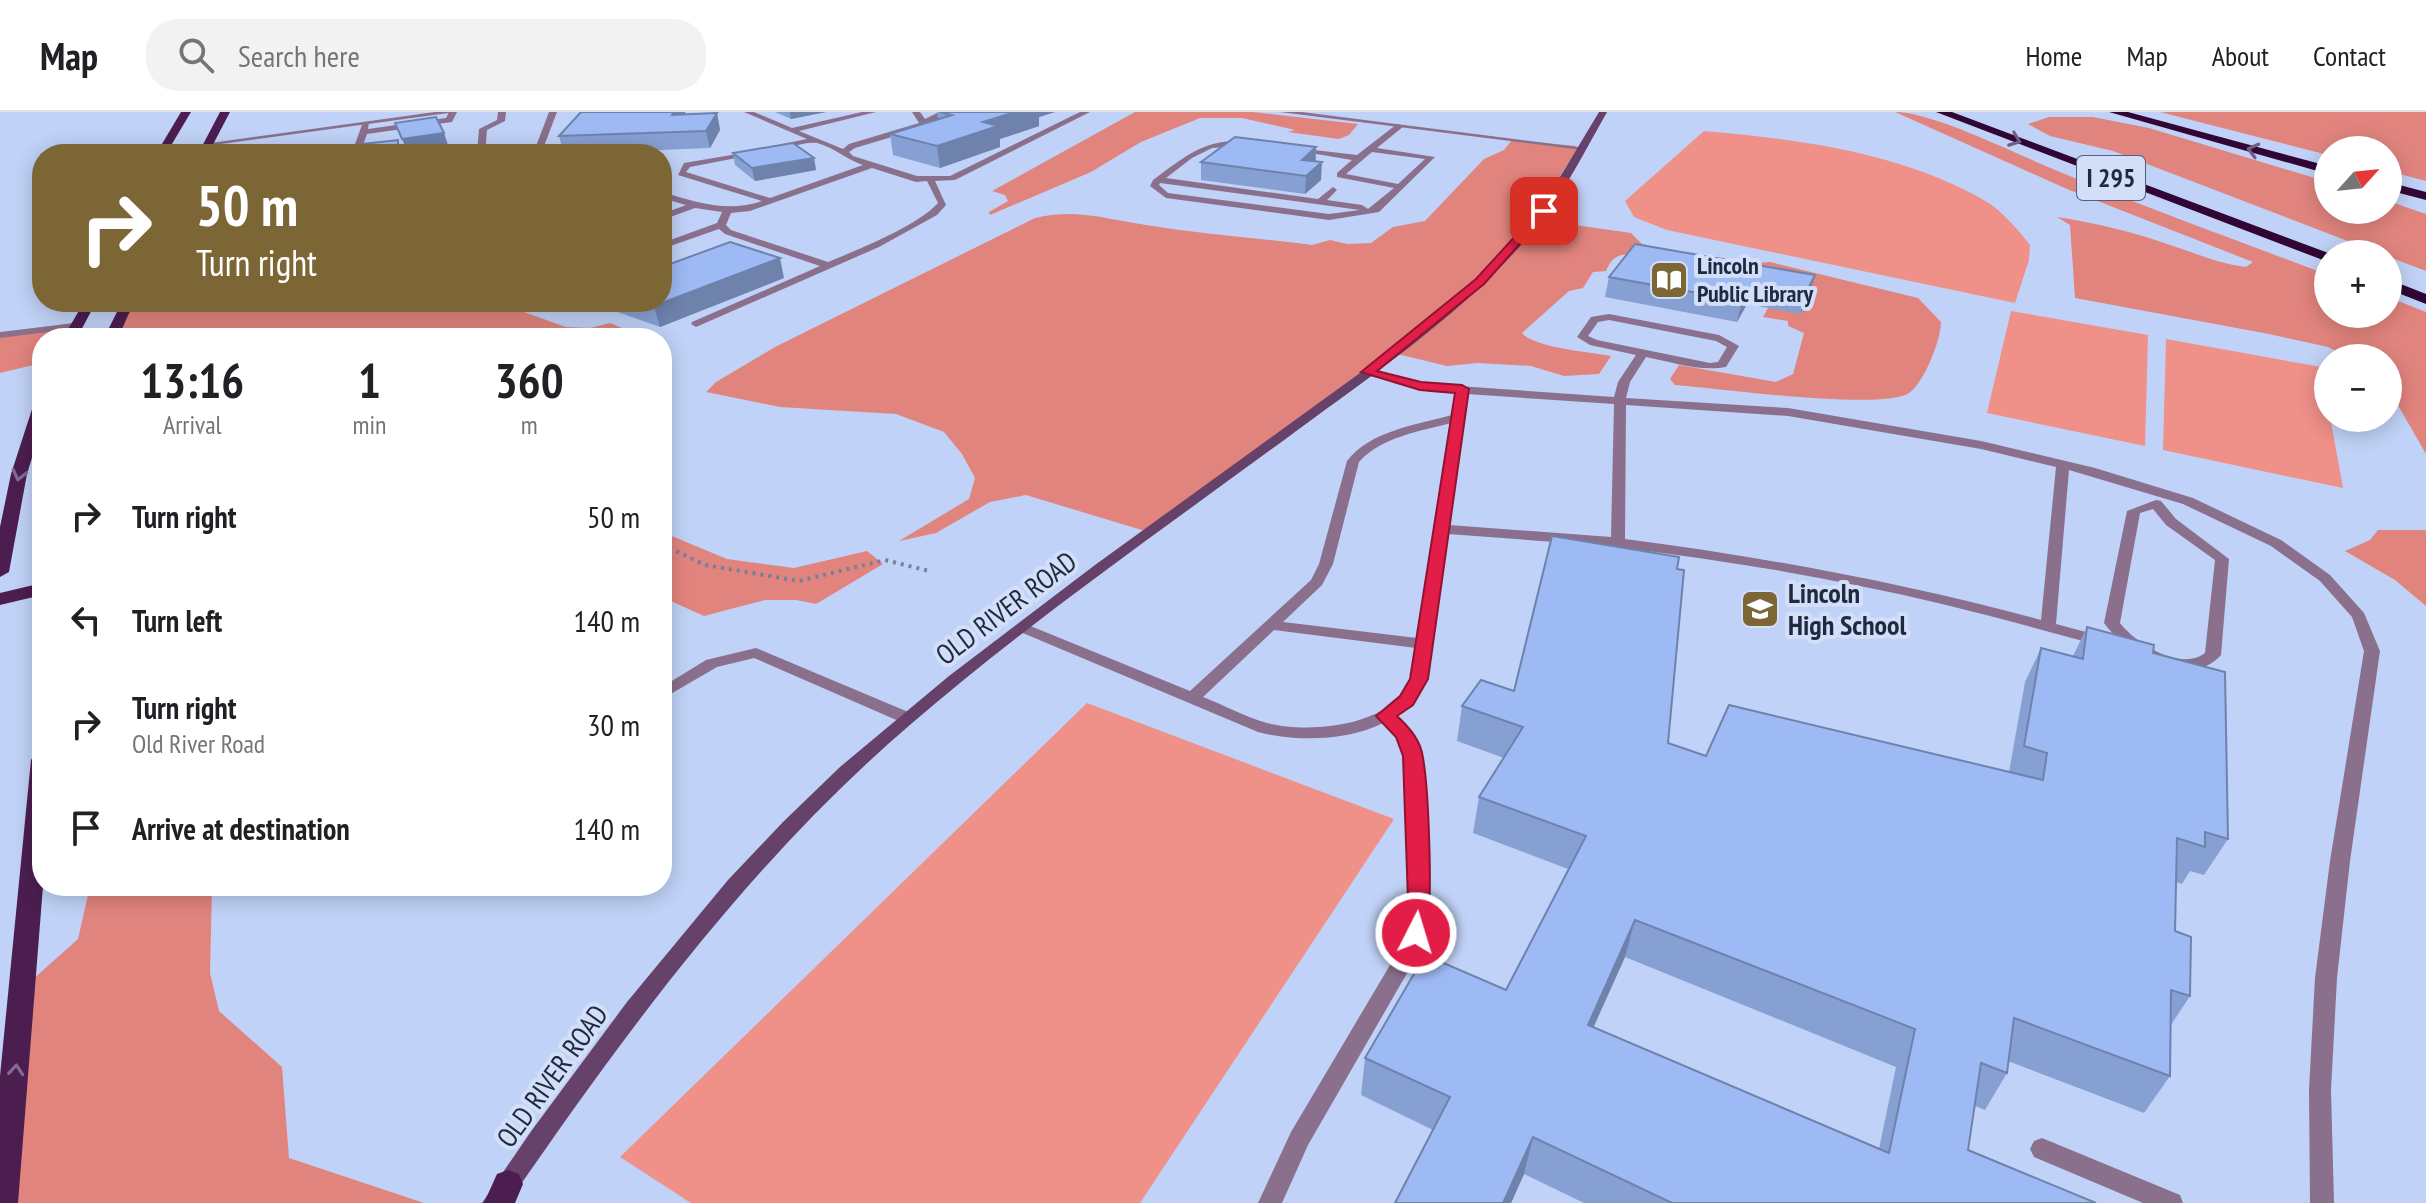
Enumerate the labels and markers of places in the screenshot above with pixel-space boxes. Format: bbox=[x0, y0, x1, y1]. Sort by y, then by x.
pin bbox=[1510, 177, 1578, 245]
place label: Lincoln Public Library bbox=[1697, 250, 1813, 309]
library icon: Lincoln Public Library bbox=[1648, 259, 1690, 301]
place label: Lincoln High School bbox=[1788, 574, 1907, 643]
school or university icon: Lincoln High School bbox=[1739, 588, 1781, 630]

